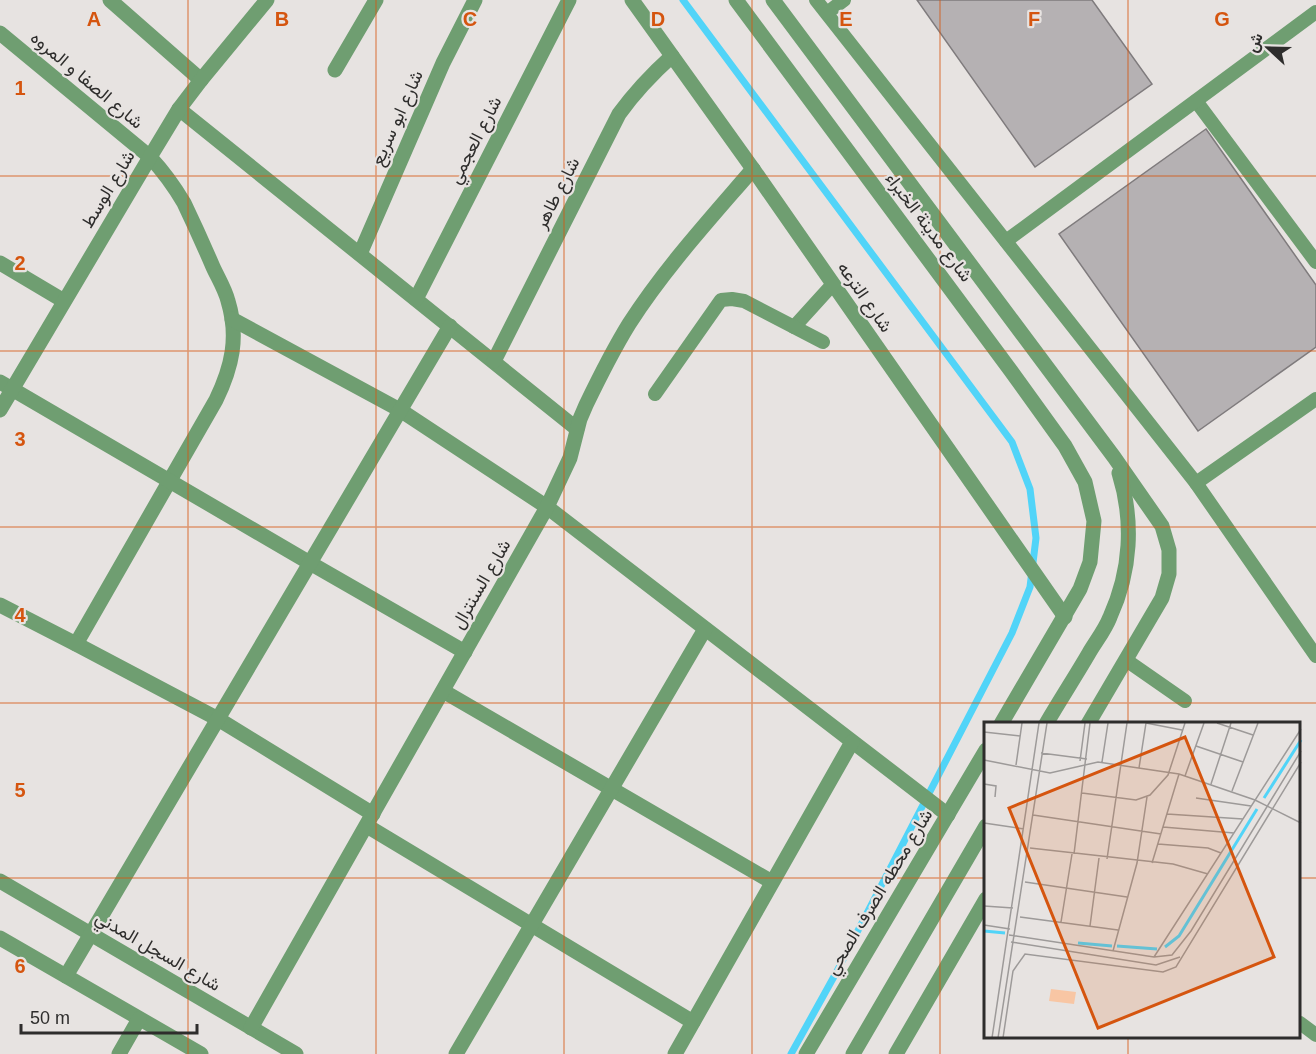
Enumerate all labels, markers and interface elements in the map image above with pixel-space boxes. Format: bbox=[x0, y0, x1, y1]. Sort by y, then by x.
text: A bbox=[87, 8, 101, 30]
text: B bbox=[275, 8, 289, 30]
text: C bbox=[463, 8, 477, 30]
text: D bbox=[651, 8, 665, 30]
text: E bbox=[839, 8, 853, 30]
text: F bbox=[1028, 8, 1040, 30]
text: G bbox=[1214, 8, 1230, 30]
north arrow bbox=[1238, 18, 1298, 78]
street label: شارع الصفا و المروه bbox=[25, 27, 147, 134]
text: ش bbox=[1243, 30, 1267, 55]
street label: شارع ابو سريع bbox=[367, 67, 429, 170]
text: 1 bbox=[14, 77, 26, 99]
street label: شارع العجمي bbox=[444, 93, 510, 189]
street label: شارع الوسط bbox=[77, 147, 141, 232]
street label: شارع طاهر bbox=[530, 154, 585, 234]
street label: شارع مدينة الخبراء bbox=[880, 168, 977, 287]
text: 2 bbox=[14, 252, 26, 274]
street label: شارع الترعه bbox=[832, 258, 897, 337]
text: 3 bbox=[14, 428, 26, 450]
street label: شارع السنترال bbox=[447, 536, 516, 633]
text: 4 bbox=[14, 604, 26, 626]
inset map bbox=[984, 722, 1301, 1039]
text: 5 bbox=[14, 779, 26, 801]
street label: شارع محطه الصرف الصحي bbox=[822, 806, 941, 981]
street label: شارع السجل المدني bbox=[89, 907, 224, 999]
text: 6 bbox=[14, 955, 26, 977]
scale bar bbox=[21, 997, 196, 1035]
text: 50 m bbox=[30, 1008, 70, 1028]

